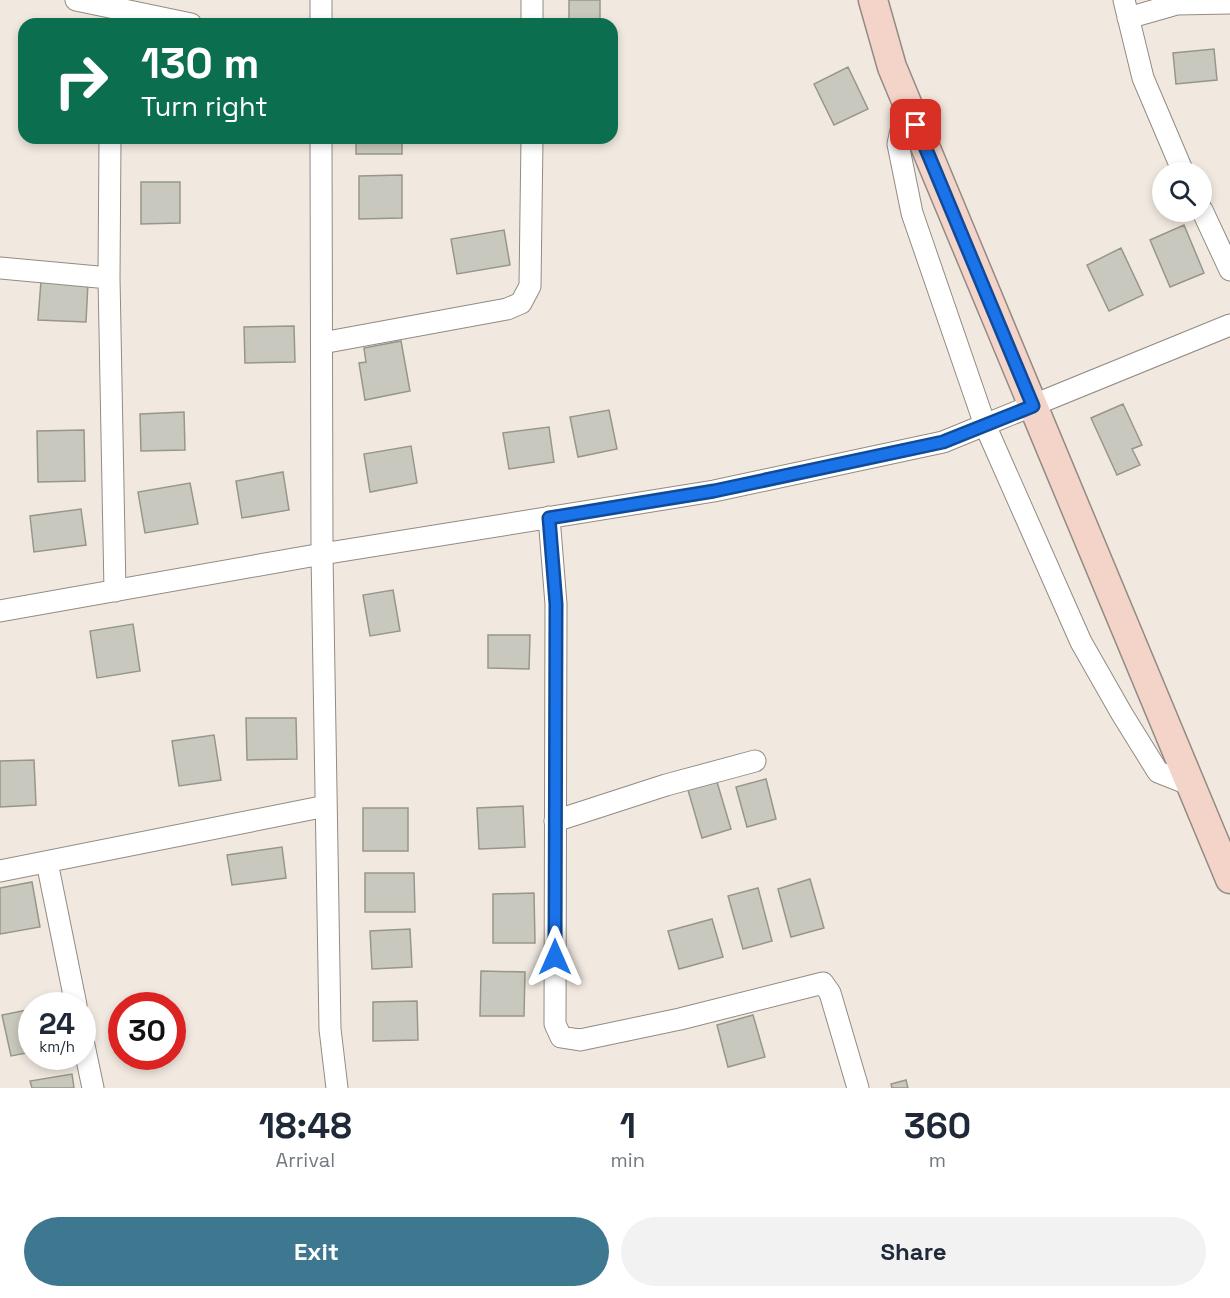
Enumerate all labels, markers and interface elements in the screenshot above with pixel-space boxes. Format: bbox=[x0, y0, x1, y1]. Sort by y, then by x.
text: 130 m bbox=[141, 37, 259, 90]
icon: right bbox=[42, 42, 120, 120]
text: Turn right bbox=[141, 89, 268, 124]
pin bbox=[890, 99, 941, 150]
icon: arrive bbox=[899, 108, 932, 141]
map controls bbox=[1152, 162, 1212, 222]
button: search bbox=[1152, 162, 1212, 222]
position arrow bbox=[523, 925, 587, 989]
speed limit sign: 30 bbox=[108, 992, 186, 1070]
text: 24 bbox=[39, 1004, 75, 1043]
text: km/h bbox=[39, 1037, 75, 1056]
text: 18:48 bbox=[259, 1103, 352, 1149]
text: 1 bbox=[620, 1103, 636, 1149]
text: 360 bbox=[904, 1103, 971, 1149]
text: Arrival bbox=[276, 1147, 335, 1173]
text: min bbox=[611, 1147, 645, 1173]
text: m bbox=[929, 1147, 946, 1173]
button: Exit bbox=[24, 1217, 609, 1286]
button: Share bbox=[621, 1217, 1206, 1286]

